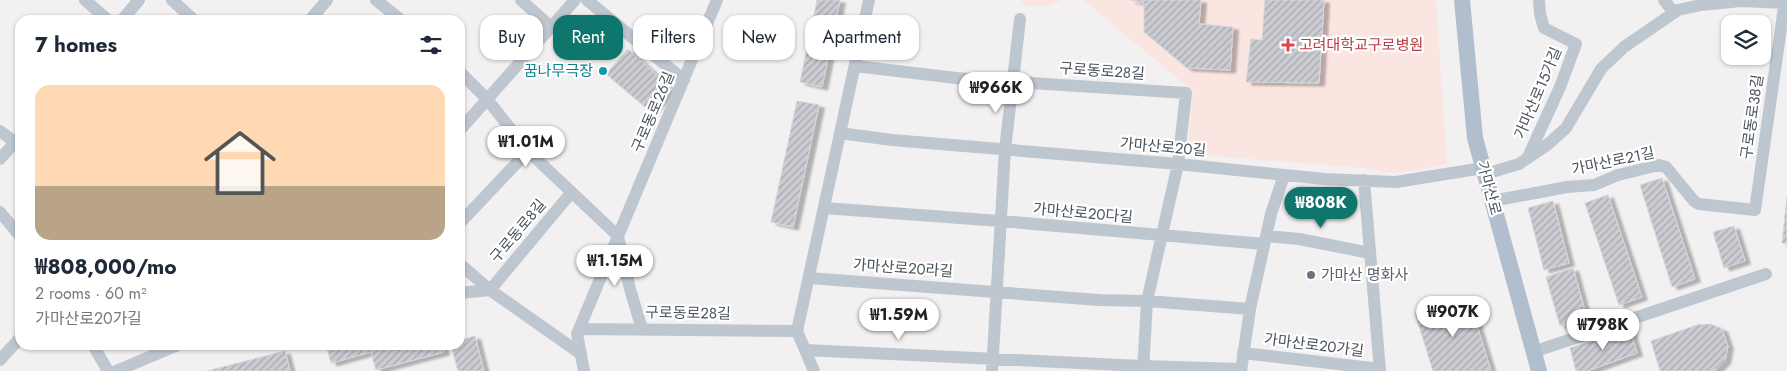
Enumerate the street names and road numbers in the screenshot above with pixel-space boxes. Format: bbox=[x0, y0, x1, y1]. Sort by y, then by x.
street label: 가마산로15가길 bbox=[1509, 44, 1567, 142]
street label: 구로동로28길 bbox=[1058, 57, 1146, 85]
street label: 구로동로26길 bbox=[626, 68, 680, 156]
street label: 구로동로38길 bbox=[1735, 73, 1769, 161]
street label: 가마산로20길 bbox=[1119, 132, 1207, 162]
street label: 가마산로21길 bbox=[1569, 141, 1657, 181]
street label: 가마산로 bbox=[1471, 158, 1507, 218]
street label: 구로동로8길 bbox=[485, 194, 551, 268]
street label: 가마산로20다길 bbox=[1032, 198, 1134, 228]
street label: 가마산로20라길 bbox=[852, 254, 954, 282]
street label: 구로동로28길 bbox=[645, 301, 731, 325]
street label: 가마산로20가길 bbox=[1263, 328, 1365, 362]

